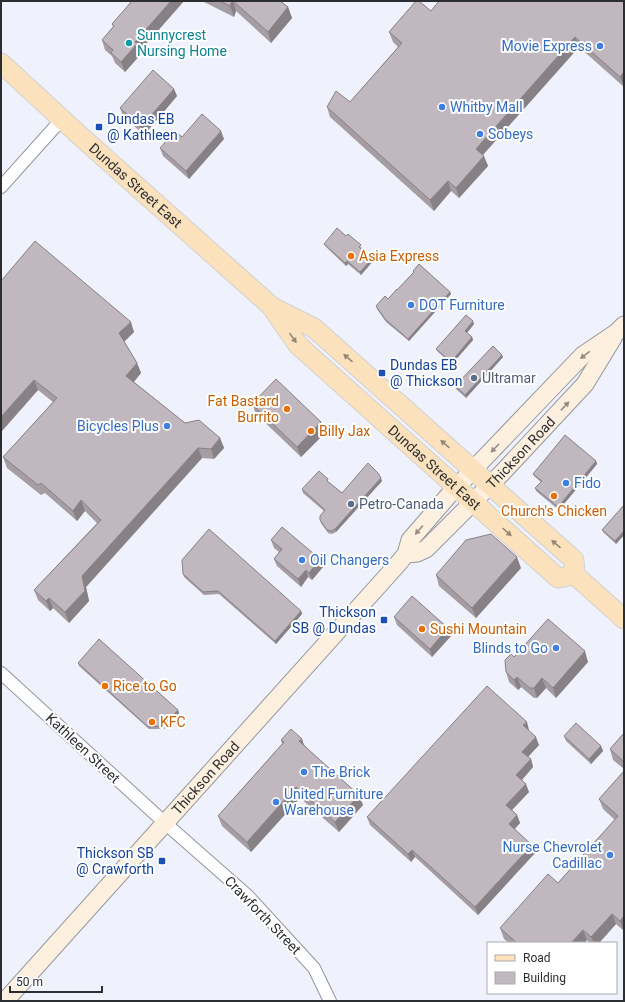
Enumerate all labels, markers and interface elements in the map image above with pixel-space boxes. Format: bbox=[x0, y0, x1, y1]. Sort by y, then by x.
place label: Sunnycrest Nursing Home bbox=[137, 27, 227, 59]
marker: Sunnycrest Nursing Home bbox=[124, 38, 134, 48]
place label: Movie Express bbox=[502, 38, 592, 54]
marker: Movie Express bbox=[595, 41, 605, 51]
place label: Whitby Mall bbox=[450, 99, 523, 115]
marker: Whitby Mall bbox=[437, 102, 447, 112]
place label: Dundas EB @ Kathleen bbox=[107, 111, 178, 143]
marker: Dundas EB @ Kathleen bbox=[94, 122, 104, 132]
place label: Sobeys bbox=[488, 126, 533, 142]
marker: Sobeys bbox=[475, 129, 485, 139]
street label: Dundas Street East bbox=[86, 140, 186, 231]
place label: Asia Express bbox=[359, 248, 439, 264]
marker: Asia Express bbox=[346, 251, 356, 261]
place label: DOT Furniture bbox=[419, 297, 505, 313]
marker: DOT Furniture bbox=[406, 300, 416, 310]
one-way arrow bbox=[289, 333, 297, 343]
one-way arrow bbox=[580, 350, 591, 359]
one-way arrow bbox=[343, 353, 353, 362]
place label: Dundas EB @ Thickson bbox=[390, 357, 463, 389]
marker: Dundas EB @ Thickson bbox=[377, 368, 387, 378]
place label: Ultramar bbox=[482, 370, 536, 386]
marker: Ultramar bbox=[469, 373, 479, 383]
place label: Fat Bastard Burrito bbox=[208, 393, 279, 425]
one-way arrow bbox=[560, 401, 569, 411]
marker: Fat Bastard Burrito bbox=[282, 404, 292, 414]
street label: Thickson Road bbox=[483, 414, 558, 492]
place label: Bicycles Plus bbox=[77, 418, 159, 434]
marker: Bicycles Plus bbox=[162, 421, 172, 431]
street label: Dundas Street East bbox=[385, 422, 484, 513]
place label: Billy Jax bbox=[319, 423, 370, 439]
marker: Billy Jax bbox=[306, 426, 316, 436]
one-way arrow bbox=[440, 439, 450, 449]
one-way arrow bbox=[490, 443, 500, 453]
place label: Fido bbox=[574, 475, 601, 491]
marker: Fido bbox=[561, 478, 571, 488]
marker: Church's Chicken bbox=[549, 491, 559, 501]
place label: Petro-Canada bbox=[359, 496, 444, 512]
marker: Petro-Canada bbox=[346, 499, 356, 509]
place label: Church's Chicken bbox=[501, 503, 607, 519]
one-way arrow bbox=[414, 525, 424, 535]
one-way arrow bbox=[502, 527, 512, 537]
one-way arrow bbox=[551, 540, 562, 549]
place label: Oil Changers bbox=[310, 552, 389, 568]
marker: Oil Changers bbox=[297, 555, 307, 565]
place label: Thickson SB @ Dundas bbox=[292, 604, 376, 636]
marker: Thickson SB @ Dundas bbox=[379, 615, 389, 625]
place label: Sushi Mountain bbox=[430, 621, 527, 637]
marker: Sushi Mountain bbox=[417, 624, 427, 634]
place label: Blinds to Go bbox=[473, 640, 548, 656]
marker: Blinds to Go bbox=[551, 643, 561, 653]
place label: Rice to Go bbox=[113, 678, 177, 694]
marker: Rice to Go bbox=[100, 681, 110, 691]
street label: Kathleen Street bbox=[43, 710, 124, 787]
place label: KFC bbox=[160, 714, 186, 730]
marker: KFC bbox=[147, 717, 157, 727]
street label: Thickson Road bbox=[169, 738, 242, 818]
place label: The Brick bbox=[312, 764, 371, 780]
marker: The Brick bbox=[299, 767, 309, 777]
place label: United Furniture Warehouse bbox=[284, 786, 383, 818]
marker: United Furniture Warehouse bbox=[271, 797, 281, 807]
place label: Nurse Chevrolet Cadillac bbox=[502, 839, 602, 871]
place label: Thickson SB @ Crawforth bbox=[76, 845, 154, 877]
marker: Nurse Chevrolet Cadillac bbox=[605, 850, 615, 860]
marker: Thickson SB @ Crawforth bbox=[157, 856, 167, 866]
street label: Crawforth Street bbox=[222, 873, 305, 958]
legend bbox=[487, 942, 617, 994]
text: Road bbox=[523, 951, 551, 965]
scale bar bbox=[10, 968, 102, 994]
text: Building bbox=[523, 971, 566, 985]
text: 50 m bbox=[16, 975, 43, 989]

